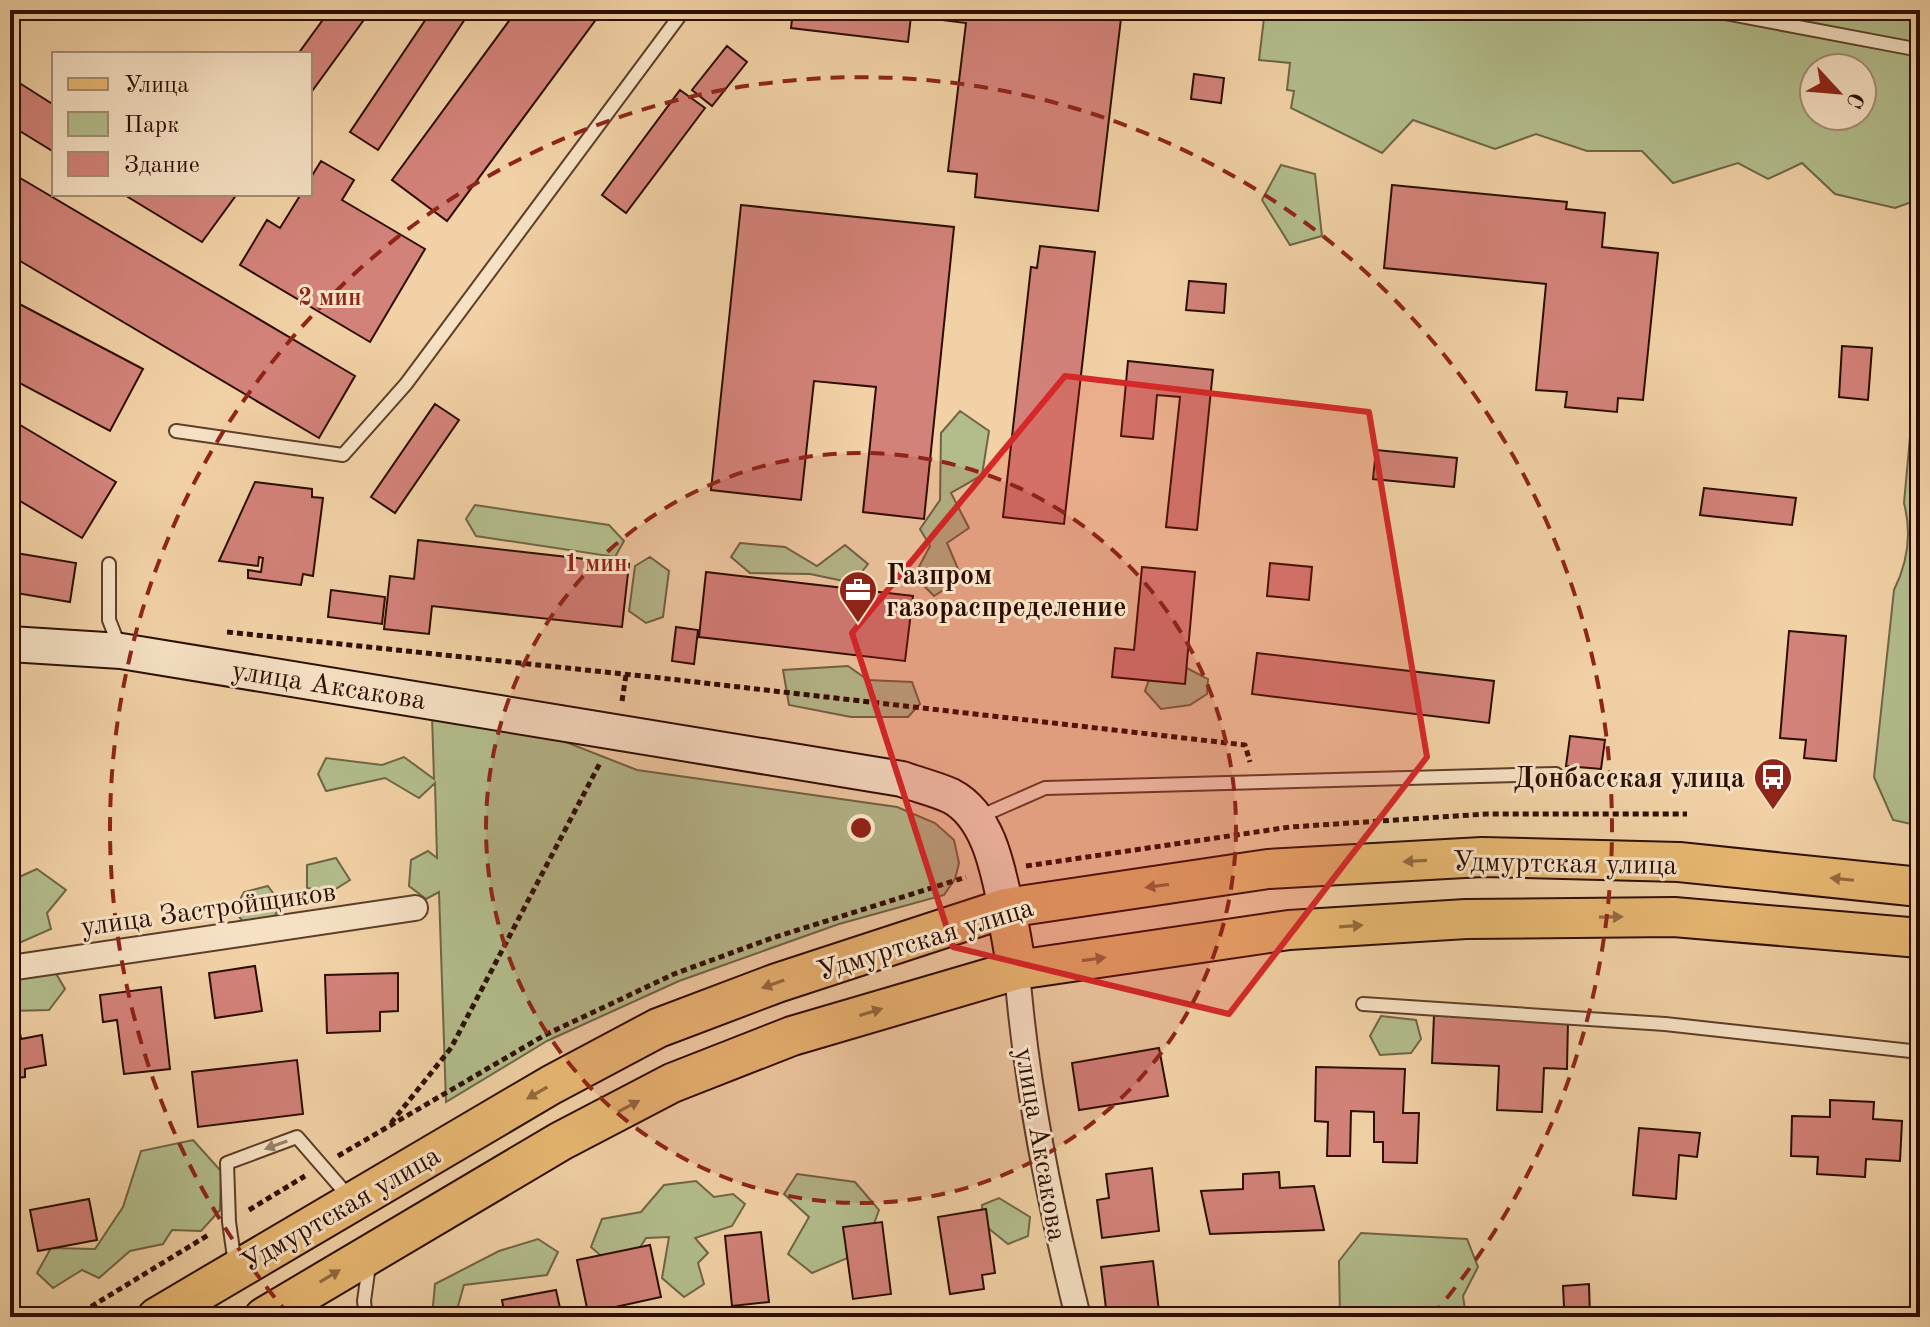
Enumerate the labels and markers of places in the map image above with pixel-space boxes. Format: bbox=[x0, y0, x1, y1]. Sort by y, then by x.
place label: Газпром газораспределение bbox=[886, 563, 1126, 623]
office icon: Газпром газораспределение bbox=[837, 569, 879, 624]
bus stop icon: Донбасская улица bbox=[1752, 756, 1794, 811]
place label: Донбасская улица bbox=[1514, 766, 1745, 794]
centre of rings bbox=[847, 814, 875, 842]

